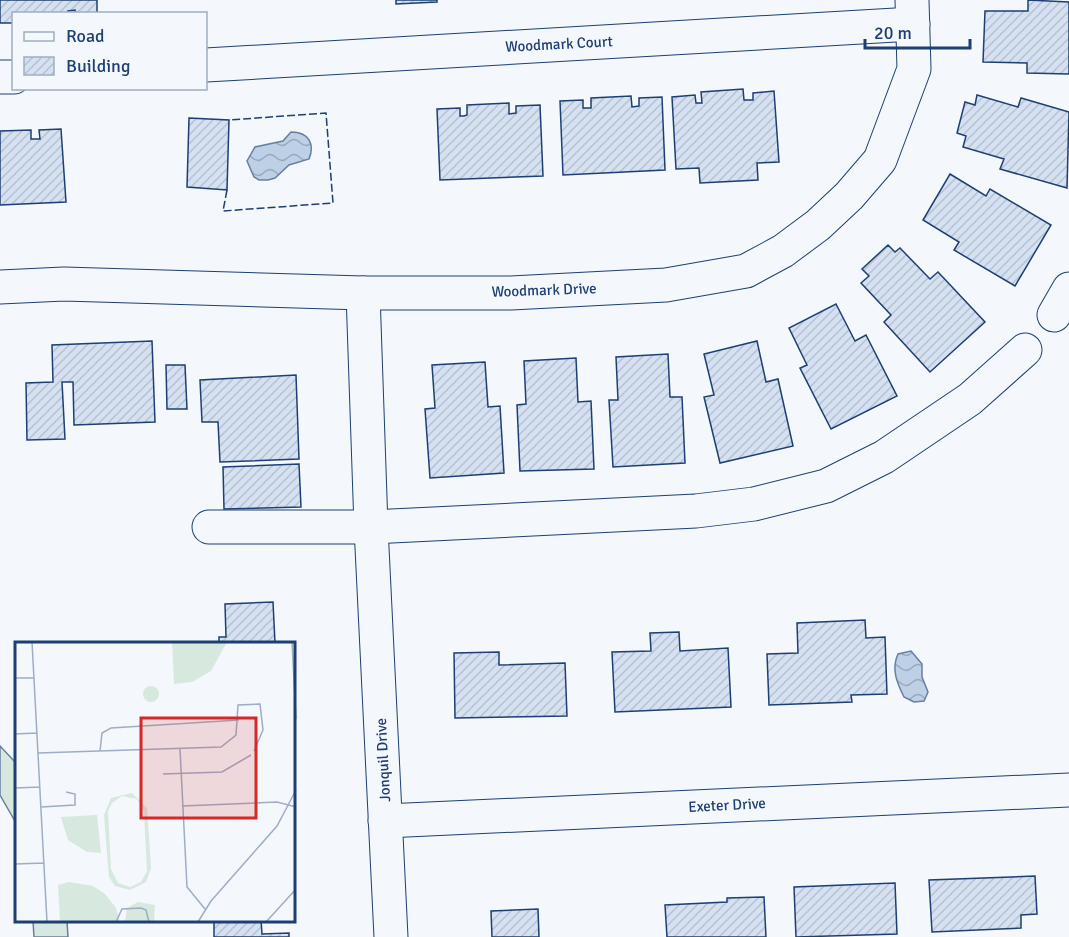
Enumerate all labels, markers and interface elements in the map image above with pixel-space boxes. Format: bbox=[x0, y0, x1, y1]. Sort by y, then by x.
legend bbox=[12, 12, 207, 90]
scale bar bbox=[865, 12, 970, 50]
text: 20 m bbox=[874, 22, 912, 44]
text: Road bbox=[66, 25, 105, 47]
street label: Woodmark Court bbox=[505, 32, 613, 56]
text: Building bbox=[66, 55, 130, 77]
street label: Woodmark Drive bbox=[491, 279, 597, 301]
inset map bbox=[15, 642, 296, 922]
street label: Jonquil Drive bbox=[372, 718, 394, 802]
street label: Exeter Drive bbox=[688, 794, 766, 816]

